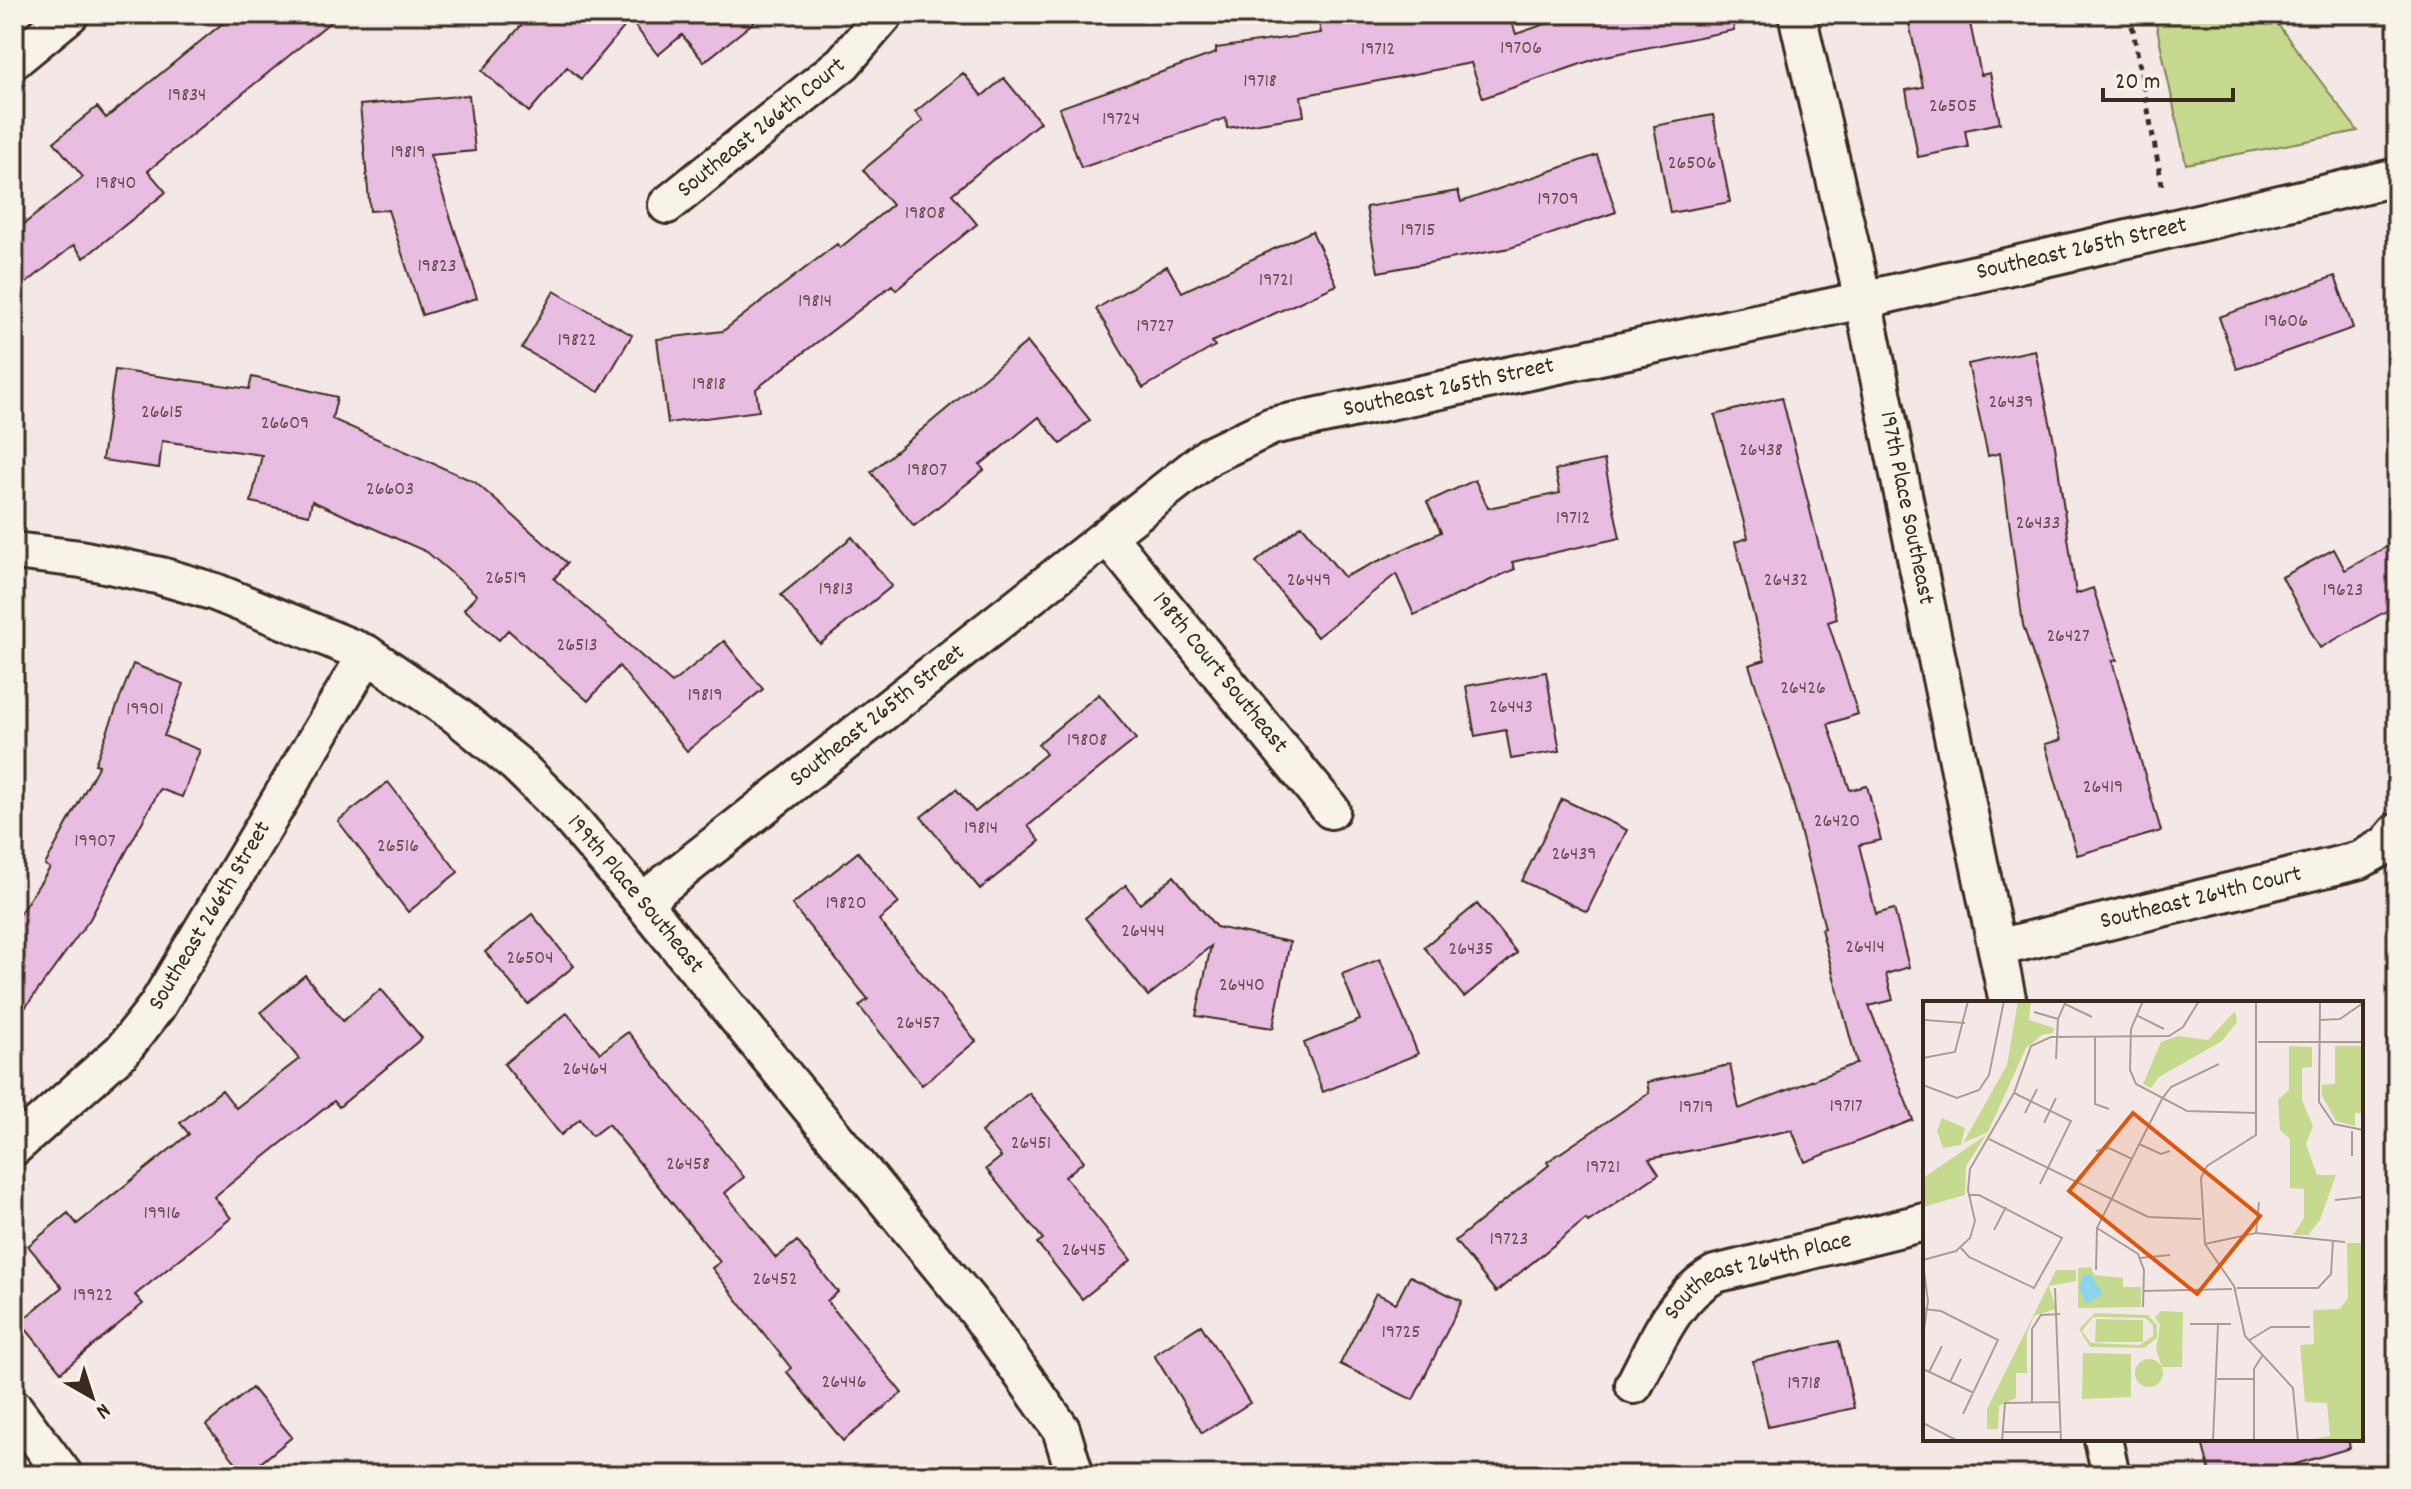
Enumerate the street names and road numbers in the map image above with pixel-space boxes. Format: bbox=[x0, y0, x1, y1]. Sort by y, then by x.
street label: Southeast 266th Court bbox=[670, 50, 854, 207]
street label: Southeast 265th Street bbox=[1973, 209, 2190, 290]
street label: Southeast 265th Street bbox=[1340, 349, 1558, 427]
street label: 197th Place Southeast bbox=[1869, 408, 1942, 608]
street label: 198th Court Southeast bbox=[1143, 585, 1296, 762]
street label: Southeast 265th Street bbox=[783, 637, 973, 796]
street label: 199th Place Southeast bbox=[558, 808, 712, 982]
street label: Southeast 266th Street bbox=[141, 815, 280, 1018]
street label: Southeast 264th Court bbox=[2097, 858, 2305, 939]
street label: Southeast 264th Place bbox=[1656, 1224, 1855, 1328]

